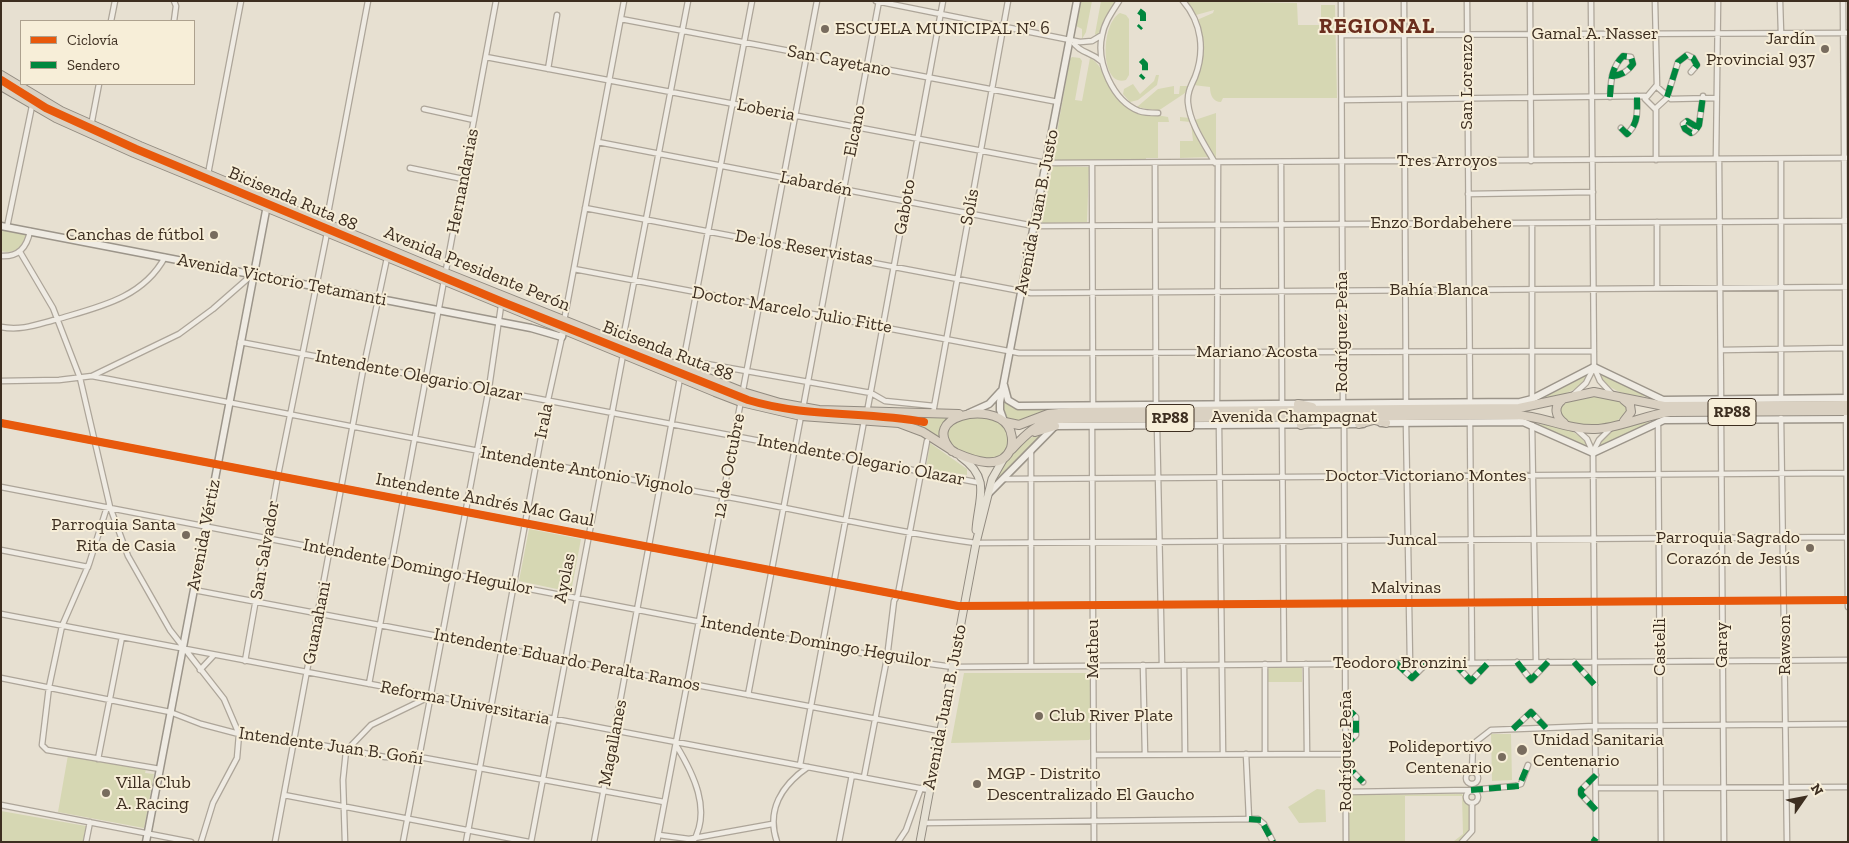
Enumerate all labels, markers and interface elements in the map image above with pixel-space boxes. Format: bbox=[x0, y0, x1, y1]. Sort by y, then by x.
district label: REGIONAL bbox=[1318, 14, 1436, 40]
place label: ESCUELA MUNICIPAL Nº 6 bbox=[835, 18, 1050, 40]
legend bbox=[20, 20, 195, 85]
marker: ESCUELA MUNICIPAL Nº 6 bbox=[819, 23, 831, 35]
street label: Gamal A. Nasser bbox=[1531, 23, 1659, 45]
place label: Jardín Provincial 937 bbox=[1706, 28, 1815, 70]
text: Ciclovía bbox=[67, 31, 118, 49]
street label: San Lorenzo bbox=[1456, 34, 1478, 130]
street label: San Cayetano bbox=[785, 40, 893, 82]
marker: Jardín Provincial 937 bbox=[1819, 43, 1831, 55]
text: Sendero bbox=[67, 56, 120, 74]
street label: Loberia bbox=[735, 94, 797, 126]
street label: Elcano bbox=[839, 103, 871, 159]
street label: Hernandarias bbox=[442, 127, 484, 235]
street label: Avenida Juan B. Justo bbox=[1010, 128, 1064, 296]
street label: Tres Arroyos bbox=[1397, 150, 1497, 172]
street label: Bicisenda Ruta 88 bbox=[225, 162, 361, 236]
street label: Labardén bbox=[778, 166, 854, 202]
street label: Gaboto bbox=[890, 178, 920, 236]
street label: Solís bbox=[956, 187, 984, 227]
street label: Enzo Bordabehere bbox=[1370, 212, 1512, 234]
street label: Avenida Presidente Perón bbox=[381, 222, 573, 316]
place label: Canchas de fútbol bbox=[66, 224, 204, 246]
street label: De los Reservistas bbox=[733, 225, 875, 271]
marker: Canchas de fútbol bbox=[208, 229, 220, 241]
street label: Avenida Victorio Tetamanti bbox=[176, 249, 388, 311]
street label: Rodríguez Peña bbox=[1331, 272, 1353, 392]
street label: Bahía Blanca bbox=[1389, 279, 1489, 301]
street label: Doctor Marcelo Julio Fitte bbox=[690, 282, 894, 338]
street label: Bicisenda Ruta 88 bbox=[599, 316, 737, 386]
street label: Mariano Acosta bbox=[1196, 341, 1318, 363]
street label: Intendente Olegario Olazar bbox=[313, 345, 525, 407]
road number: RP88 bbox=[1708, 398, 1756, 426]
street label: Irala bbox=[530, 401, 558, 441]
road number: RP88 bbox=[1146, 404, 1194, 432]
street label: Avenida Champagnat bbox=[1211, 406, 1377, 428]
street label: 12 de Octubre bbox=[708, 412, 750, 520]
street label: Intendente Olegario Olazar bbox=[755, 429, 967, 491]
street label: Intendente Antonio Vignolo bbox=[479, 442, 695, 500]
street label: Doctor Victoriano Montes bbox=[1325, 465, 1527, 487]
street label: Intendente Andrés Mac Gaul bbox=[374, 468, 596, 532]
street label: Avenida Vértiz bbox=[183, 478, 225, 592]
street label: San Salvador bbox=[246, 499, 284, 601]
place label: Parroquia Santa Rita de Casia bbox=[51, 514, 176, 556]
place label: Parroquia Sagrado Corazón de Jesús bbox=[1656, 527, 1800, 570]
marker: Parroquia Santa Rita de Casia bbox=[180, 529, 192, 541]
street label: Juncal bbox=[1387, 529, 1437, 551]
street label: Intendente Domingo Heguilor bbox=[301, 534, 535, 600]
marker: Parroquia Sagrado Corazón de Jesús bbox=[1804, 542, 1816, 554]
street label: Ayolas bbox=[550, 551, 580, 605]
street label: Malvinas bbox=[1371, 577, 1441, 599]
street label: Guanahani bbox=[298, 580, 336, 666]
street label: Intendente Domingo Heguilor bbox=[699, 611, 933, 673]
street label: Rawson bbox=[1774, 615, 1796, 675]
street label: Castelli bbox=[1649, 618, 1671, 676]
street label: Matheu bbox=[1082, 619, 1104, 679]
street label: Garay bbox=[1711, 622, 1733, 668]
street label: Avenida Juan B. Justo bbox=[918, 623, 972, 791]
street label: Intendente Eduardo Peralta Ramos bbox=[432, 624, 702, 696]
street label: Teodoro Bronzini bbox=[1333, 652, 1467, 674]
street label: Reforma Universitaria bbox=[378, 676, 552, 730]
street label: Rodríguez Peña bbox=[1335, 691, 1357, 811]
street label: Magallanes bbox=[594, 698, 632, 788]
place label: Club River Plate bbox=[1049, 705, 1173, 727]
marker: Club River Plate bbox=[1033, 710, 1045, 722]
street label: Intendente Juan B. Goñi bbox=[237, 722, 425, 770]
place label: Unidad Sanitaria Centenario bbox=[1533, 729, 1664, 772]
place label: Polideportivo Centenario bbox=[1388, 736, 1492, 779]
marker: Unidad Sanitaria Centenario bbox=[1515, 743, 1529, 757]
marker: Polideportivo Centenario bbox=[1496, 751, 1508, 763]
place label: MGP - Distrito Descentralizado El Gaucho bbox=[987, 763, 1194, 806]
place label: Villa Club A. Racing bbox=[116, 772, 191, 814]
north arrow bbox=[1779, 773, 1829, 823]
marker: MGP - Distrito Descentralizado El Gaucho bbox=[971, 778, 983, 790]
text: N bbox=[1807, 780, 1827, 799]
marker: Villa Club A. Racing bbox=[100, 787, 112, 799]

